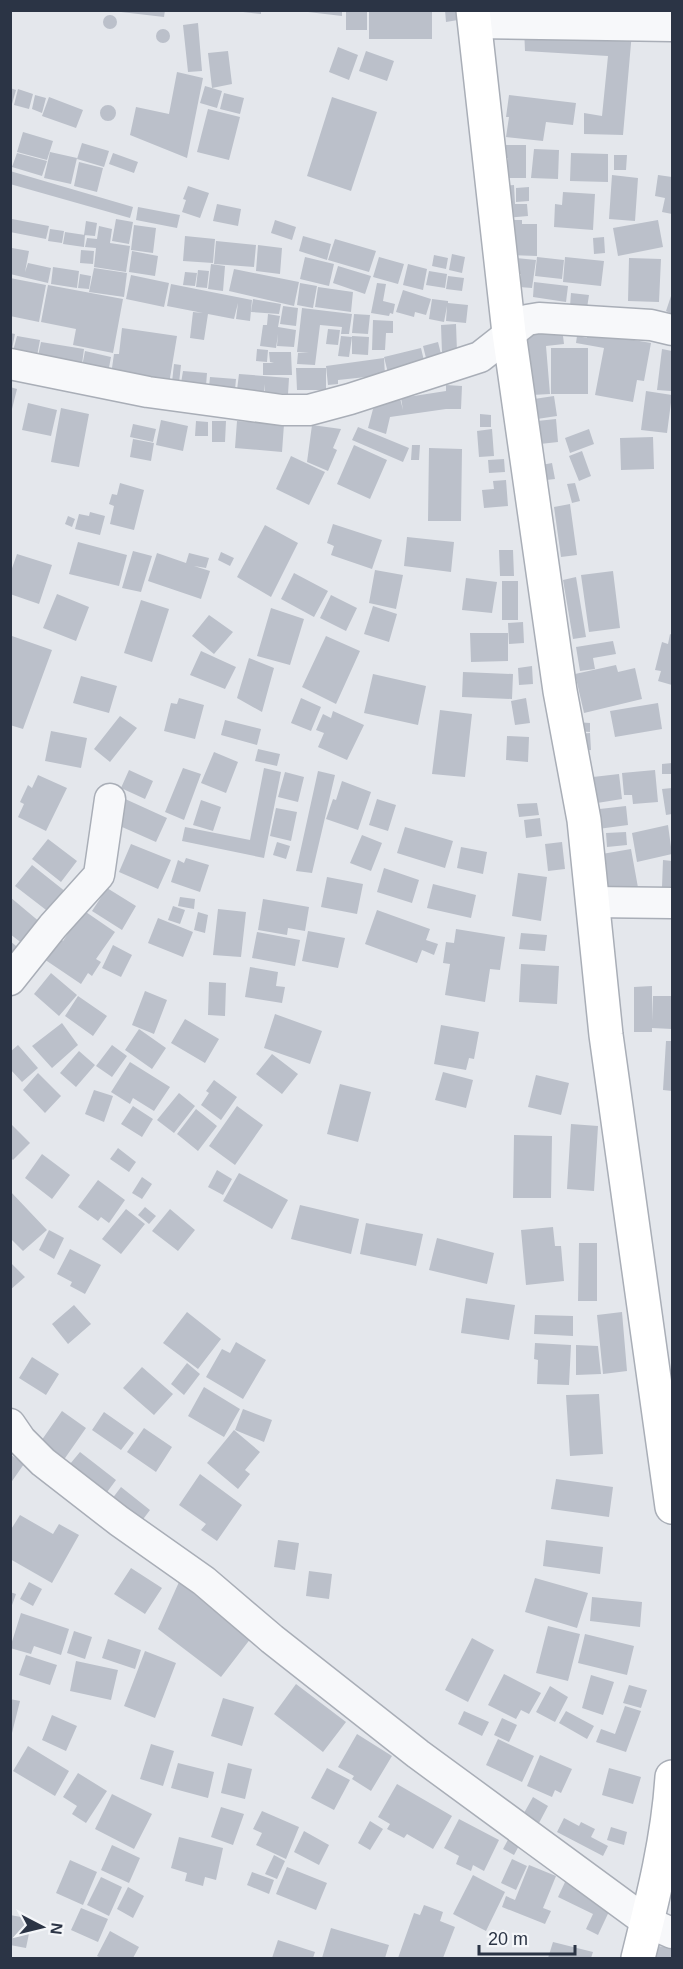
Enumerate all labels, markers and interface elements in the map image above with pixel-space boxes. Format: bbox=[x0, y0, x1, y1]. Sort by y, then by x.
north arrow bbox=[12, 1897, 72, 1957]
scale bar bbox=[479, 1918, 575, 1956]
text: N bbox=[47, 1922, 66, 1936]
text: 20 m bbox=[488, 1929, 528, 1949]

